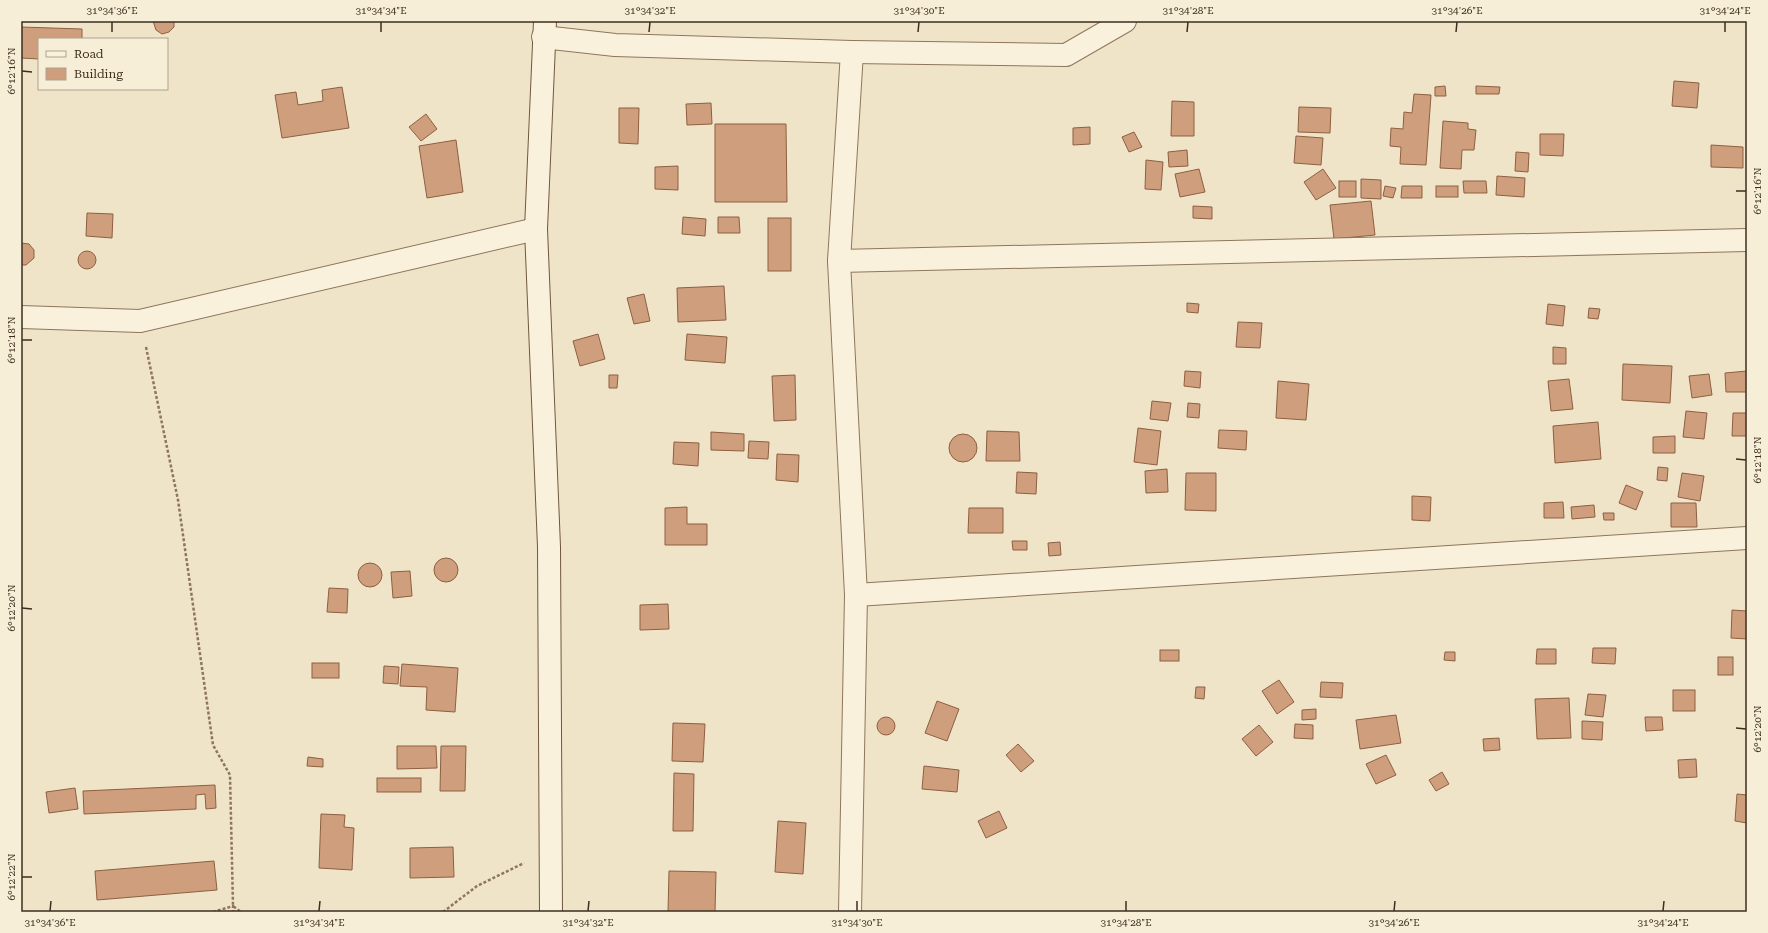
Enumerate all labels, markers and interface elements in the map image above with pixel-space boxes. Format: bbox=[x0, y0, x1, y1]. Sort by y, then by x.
text: 31°34'36"E bbox=[86, 5, 138, 16]
text: 31°34'34"E bbox=[355, 5, 407, 16]
text: 31°34'32"E bbox=[624, 5, 676, 16]
text: 31°34'30"E bbox=[893, 5, 945, 16]
text: 31°34'28"E bbox=[1162, 5, 1214, 16]
text: 31°34'26"E bbox=[1431, 5, 1483, 16]
text: 31°34'24"E bbox=[1699, 5, 1751, 16]
legend bbox=[38, 38, 168, 90]
text: 6°12'16"N bbox=[6, 47, 17, 95]
text: Road bbox=[74, 47, 104, 61]
text: Building bbox=[74, 67, 123, 81]
text: 6°12'16"N bbox=[1752, 167, 1763, 215]
text: 6°12'18"N bbox=[6, 316, 17, 364]
text: 6°12'18"N bbox=[1752, 436, 1763, 484]
text: 6°12'20"N bbox=[6, 584, 17, 632]
text: 6°12'20"N bbox=[1752, 705, 1763, 753]
text: 6°12'22"N bbox=[6, 853, 17, 901]
text: 31°34'36"E bbox=[24, 917, 76, 928]
text: 31°34'34"E bbox=[293, 917, 345, 928]
text: 31°34'32"E bbox=[562, 917, 614, 928]
text: 31°34'30"E bbox=[831, 917, 883, 928]
text: 31°34'28"E bbox=[1100, 917, 1152, 928]
text: 31°34'26"E bbox=[1368, 917, 1420, 928]
text: 31°34'24"E bbox=[1637, 917, 1689, 928]

